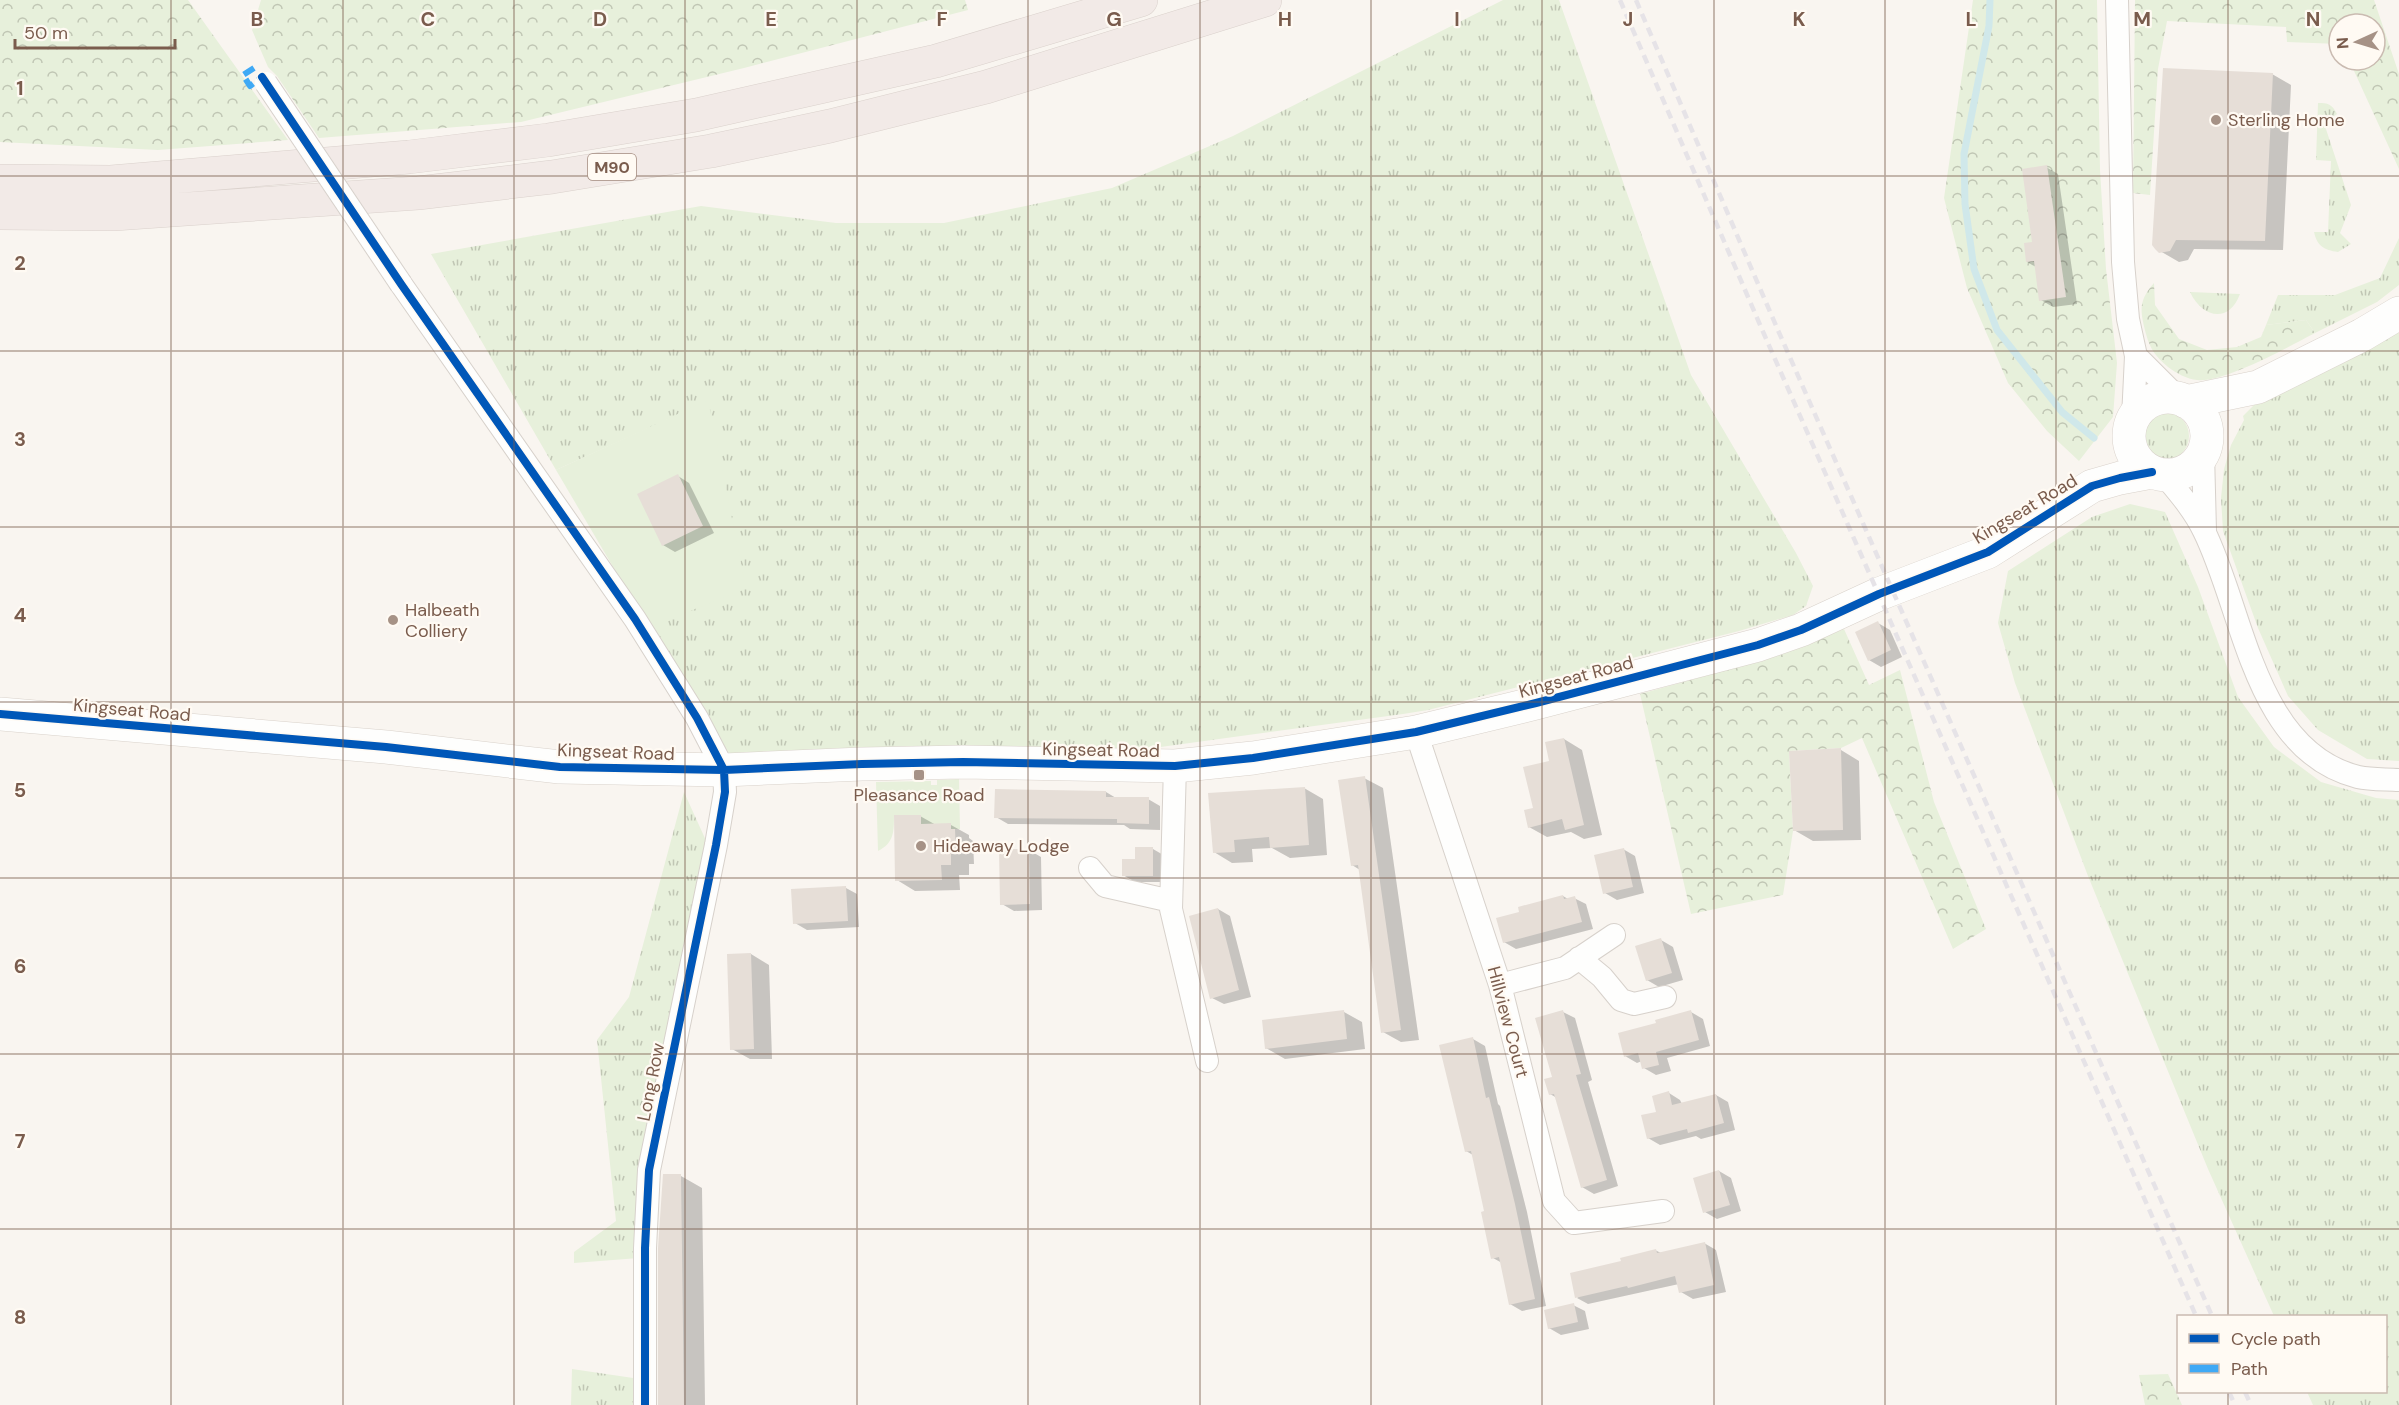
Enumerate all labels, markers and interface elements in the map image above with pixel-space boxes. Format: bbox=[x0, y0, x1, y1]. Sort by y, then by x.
text: B bbox=[251, 6, 263, 32]
text: C bbox=[421, 6, 435, 32]
text: D bbox=[593, 6, 607, 32]
text: E bbox=[765, 6, 777, 32]
text: F bbox=[936, 6, 948, 32]
text: G bbox=[1106, 6, 1122, 32]
text: H bbox=[1278, 6, 1292, 32]
text: I bbox=[1454, 6, 1460, 32]
text: J bbox=[1623, 6, 1633, 32]
text: K bbox=[1792, 6, 1806, 32]
text: L bbox=[1965, 6, 1977, 32]
text: M bbox=[2133, 6, 2151, 32]
text: N bbox=[2306, 6, 2320, 32]
scale bar bbox=[15, 12, 176, 50]
north arrow bbox=[2327, 12, 2387, 72]
text: 50 m bbox=[24, 21, 68, 45]
text: N bbox=[2332, 36, 2353, 50]
text: 1 bbox=[16, 75, 24, 101]
place label: Sterling Home bbox=[2228, 108, 2345, 132]
marker: Sterling Home bbox=[2209, 113, 2223, 127]
road number: M90 bbox=[588, 154, 636, 180]
text: 2 bbox=[14, 250, 26, 276]
text: 3 bbox=[14, 426, 26, 452]
street label: Kingseat Road bbox=[1968, 468, 2082, 550]
place label: Halbeath Colliery bbox=[405, 598, 480, 643]
text: 4 bbox=[14, 602, 27, 628]
marker: Halbeath Colliery bbox=[386, 613, 400, 627]
street label: Kingseat Road bbox=[1516, 650, 1636, 704]
street label: Kingseat Road bbox=[72, 693, 192, 727]
street label: Kingseat Road bbox=[1042, 737, 1160, 763]
street label: Kingseat Road bbox=[557, 738, 675, 766]
marker: Pleasance Road bbox=[912, 768, 926, 782]
text: 5 bbox=[14, 777, 26, 803]
place label: Pleasance Road bbox=[854, 783, 984, 807]
place label: Hideaway Lodge bbox=[933, 834, 1069, 858]
marker: Hideaway Lodge bbox=[914, 839, 928, 853]
text: 6 bbox=[14, 953, 26, 979]
street label: Hillview Court bbox=[1482, 964, 1534, 1080]
street label: Long Row bbox=[632, 1041, 670, 1123]
text: 7 bbox=[15, 1128, 26, 1154]
text: 8 bbox=[14, 1304, 26, 1330]
legend bbox=[2177, 1315, 2387, 1393]
text: Cycle path bbox=[2231, 1327, 2321, 1351]
text: Path bbox=[2231, 1357, 2268, 1381]

